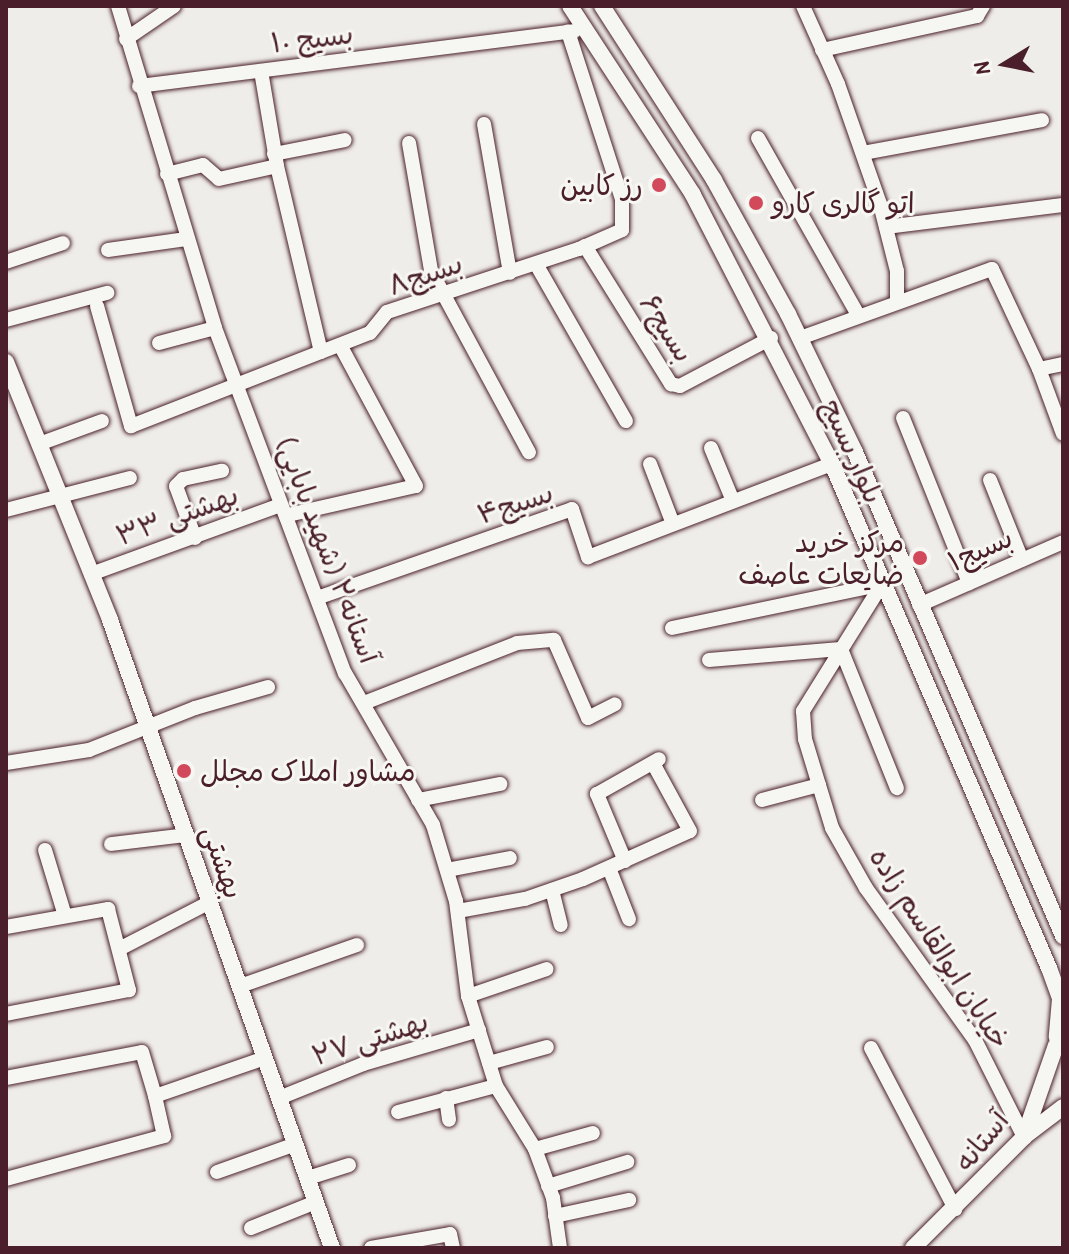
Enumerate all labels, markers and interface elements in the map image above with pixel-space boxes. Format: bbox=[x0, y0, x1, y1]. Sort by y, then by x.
street label: بسیج ۱۰ bbox=[269, 16, 355, 60]
north arrow bbox=[965, 24, 1045, 104]
text: N bbox=[966, 60, 997, 77]
place label: رز کابین bbox=[560, 168, 643, 202]
marker: رز کابین bbox=[650, 176, 668, 194]
place label: اتو گالری کارو bbox=[772, 186, 915, 220]
marker: اتو گالری کارو bbox=[747, 194, 765, 212]
street label: بسیج۸ bbox=[383, 246, 467, 302]
street label: بسیج۶ bbox=[633, 288, 701, 368]
street label: بلوار بسیج bbox=[815, 394, 891, 508]
street label: آستانه۲ (شهید بابایی) bbox=[269, 432, 387, 668]
street label: بسیج۴ bbox=[473, 475, 557, 531]
street label: بهشتی ۳۳ bbox=[111, 477, 243, 553]
street label: بسیج۱ bbox=[942, 520, 1018, 578]
place label: مرکز خرید ضایعات عاصف bbox=[738, 525, 904, 591]
marker: مرکز خرید ضایعات عاصف bbox=[911, 549, 929, 567]
place label: مشاور املاک مجلل bbox=[200, 754, 416, 788]
marker: مشاور املاک مجلل bbox=[175, 762, 193, 780]
street label: بهشتی bbox=[195, 821, 251, 903]
street label: خیابان ابوالقاسم زاده bbox=[863, 841, 1017, 1055]
street label: بهشتی ۲۷ bbox=[308, 1003, 432, 1073]
street label: آستانه bbox=[946, 1104, 1016, 1178]

